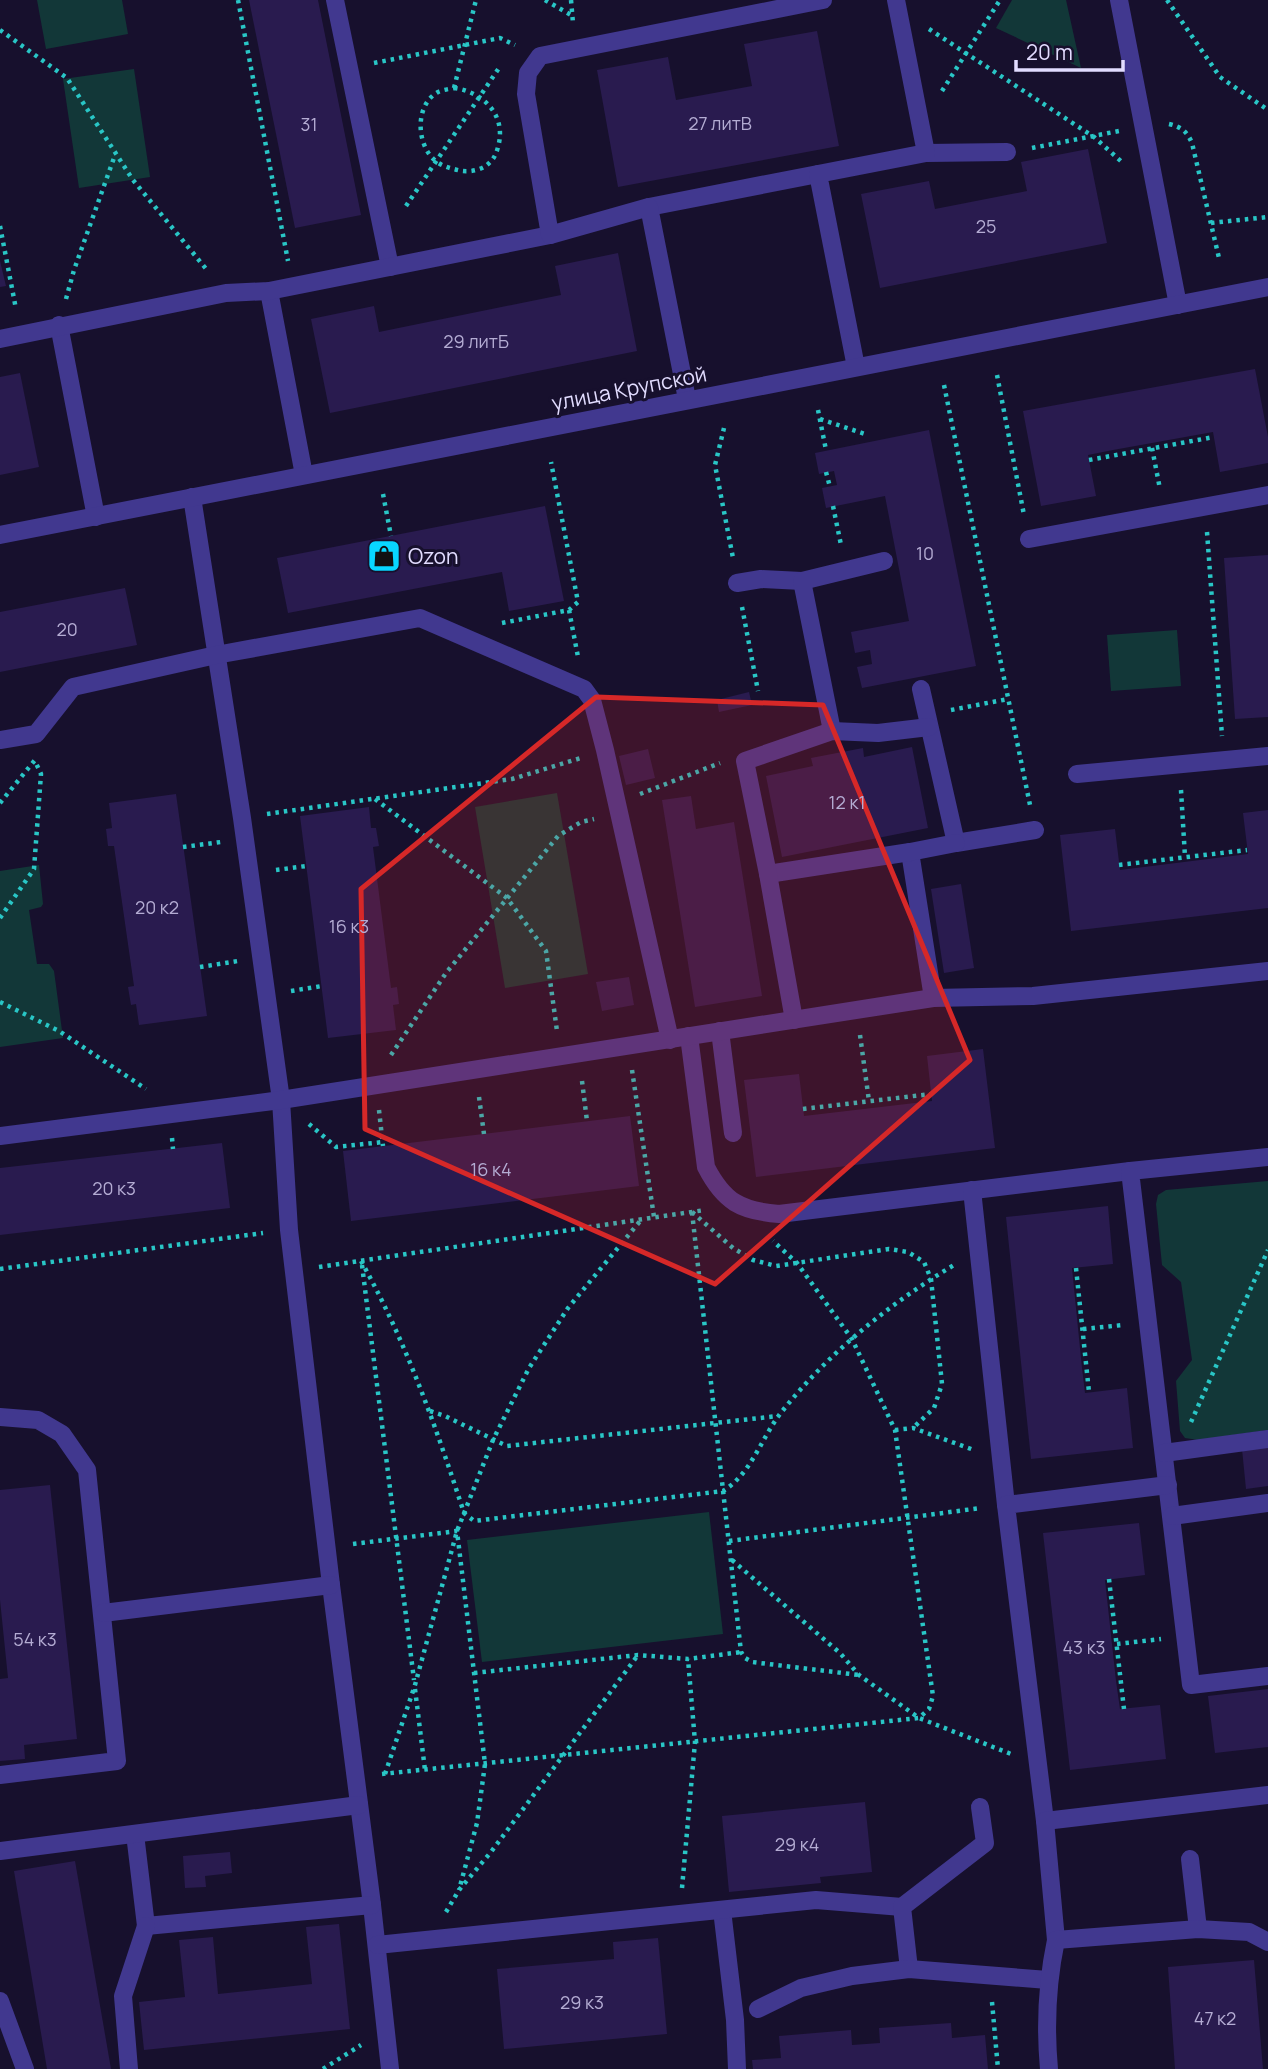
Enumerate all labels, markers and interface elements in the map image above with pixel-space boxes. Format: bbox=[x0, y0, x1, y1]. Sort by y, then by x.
scale bar bbox=[1016, 28, 1123, 72]
text: 20 m bbox=[1026, 38, 1073, 66]
house number: 27 литВ bbox=[688, 111, 752, 135]
house number: 31 bbox=[301, 112, 317, 136]
house number: 25 bbox=[976, 214, 996, 238]
house number: 29 литБ bbox=[443, 329, 509, 353]
street label: улица Крупской bbox=[549, 359, 709, 417]
shop icon: Ozon bbox=[365, 537, 403, 575]
house number: 10 bbox=[916, 541, 934, 565]
place label: Ozon bbox=[408, 542, 458, 570]
house number: 20 bbox=[56, 617, 78, 641]
house number: 12 к1 bbox=[829, 790, 865, 814]
house number: 20 к2 bbox=[135, 895, 179, 919]
house number: 16 к3 bbox=[329, 914, 369, 938]
house number: 16 к4 bbox=[470, 1157, 512, 1181]
house number: 20 к3 bbox=[92, 1176, 136, 1200]
house number: 54 к3 bbox=[13, 1627, 57, 1651]
house number: 43 к3 bbox=[1062, 1635, 1106, 1659]
house number: 29 к4 bbox=[775, 1832, 819, 1856]
house number: 29 к3 bbox=[560, 1990, 604, 2014]
house number: 47 к2 bbox=[1194, 2006, 1236, 2030]

